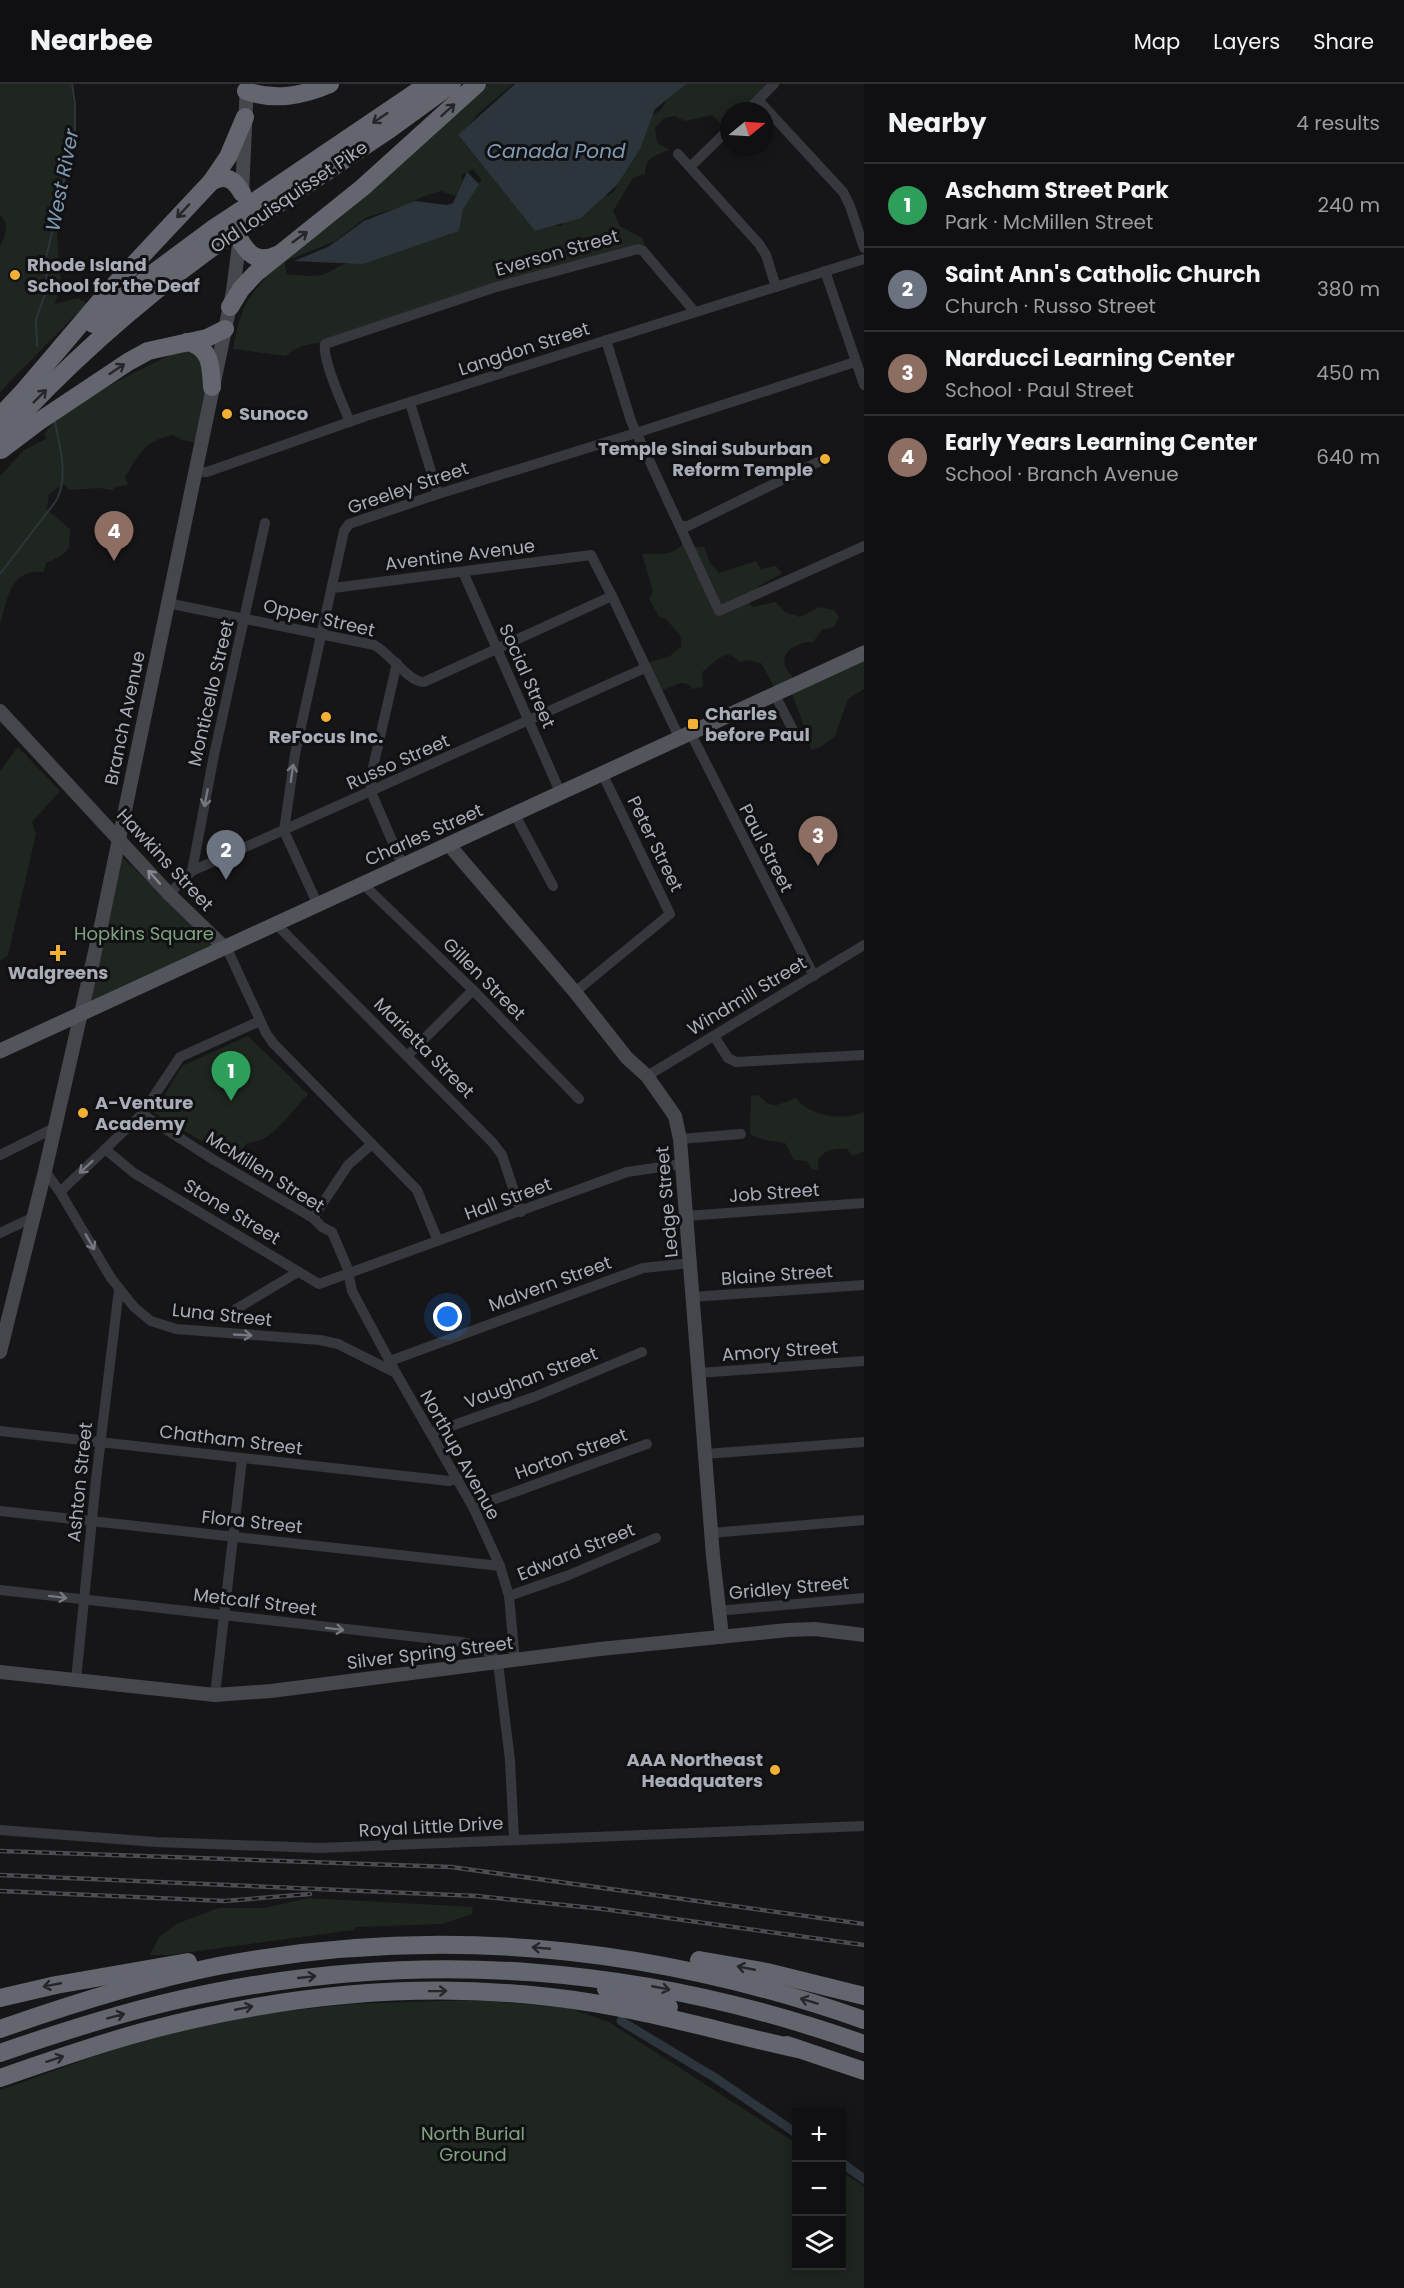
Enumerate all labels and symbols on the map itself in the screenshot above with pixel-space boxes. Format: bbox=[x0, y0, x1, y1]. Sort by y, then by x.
north arrow bbox=[720, 102, 774, 156]
one-way arrow bbox=[440, 103, 455, 117]
one-way arrow bbox=[373, 112, 389, 124]
water label: West River bbox=[38, 126, 86, 234]
street label: Old Louisquisset Pike bbox=[205, 135, 372, 259]
water label: Canada Pond bbox=[487, 137, 626, 165]
one-way arrow bbox=[176, 204, 190, 219]
street label: Everson Street bbox=[492, 223, 621, 282]
one-way arrow bbox=[292, 231, 308, 243]
place label: Rhode Island School for the Deaf bbox=[27, 252, 200, 298]
marker: Rhode Island School for the Deaf bbox=[8, 268, 22, 282]
street label: Langdon Street bbox=[455, 316, 593, 381]
one-way arrow bbox=[108, 363, 125, 376]
one-way arrow bbox=[32, 388, 47, 403]
place label: Sunoco bbox=[239, 401, 308, 426]
marker: Sunoco bbox=[220, 407, 234, 421]
place label: Temple Sinai Suburban Reform Temple bbox=[598, 436, 813, 482]
marker: Temple Sinai Suburban Reform Temple bbox=[818, 452, 832, 466]
street label: Greeley Street bbox=[344, 455, 472, 520]
pin: 4 bbox=[94, 512, 134, 561]
street label: Aventine Avenue bbox=[383, 533, 536, 576]
street label: Opper Street bbox=[261, 593, 377, 643]
street label: Monticello Street bbox=[182, 617, 240, 769]
street label: Social Street bbox=[493, 620, 562, 732]
street label: Branch Avenue bbox=[98, 649, 151, 787]
place label: Charles before Paul bbox=[705, 701, 810, 747]
marker: ReFocus Inc. bbox=[319, 710, 333, 724]
marker: Charles before Paul bbox=[686, 717, 700, 731]
place label: ReFocus Inc. bbox=[269, 724, 383, 749]
street label: Russo Street bbox=[342, 728, 453, 795]
one-way arrow bbox=[286, 763, 297, 783]
one-way arrow bbox=[200, 788, 211, 808]
street label: Peter Street bbox=[622, 792, 689, 896]
street label: Charles Street bbox=[361, 797, 487, 872]
street label: Paul Street bbox=[734, 799, 799, 896]
street label: Hawkins Street bbox=[111, 803, 219, 916]
pin: 3 bbox=[798, 816, 838, 866]
pin: 2 bbox=[206, 830, 246, 880]
one-way arrow bbox=[147, 870, 161, 885]
park label: Hopkins Square bbox=[74, 921, 214, 946]
street label: Gillen Street bbox=[438, 932, 531, 1025]
marker: Walgreens bbox=[51, 946, 65, 960]
street label: Windmill Street bbox=[682, 950, 811, 1041]
place label: Walgreens bbox=[8, 960, 108, 985]
street label: Marietta Street bbox=[369, 992, 480, 1103]
pin: 1 bbox=[212, 1052, 250, 1101]
place label: A-Venture Academy bbox=[95, 1090, 193, 1136]
marker: A-Venture Academy bbox=[76, 1106, 90, 1120]
street label: McMillen Street bbox=[201, 1125, 329, 1218]
street label: Ledge Street bbox=[649, 1145, 684, 1259]
one-way arrow bbox=[79, 1160, 94, 1174]
street label: Hall Street bbox=[461, 1171, 555, 1226]
street label: Stone Street bbox=[179, 1173, 285, 1250]
street label: Job Street bbox=[728, 1177, 820, 1208]
one-way arrow bbox=[84, 1233, 96, 1250]
street label: Malvern Street bbox=[485, 1250, 615, 1317]
street label: Blaine Street bbox=[720, 1258, 834, 1291]
street label: Luna Street bbox=[171, 1297, 273, 1332]
your location bbox=[433, 1302, 462, 1331]
one-way arrow bbox=[233, 1330, 253, 1341]
street label: Amory Street bbox=[721, 1334, 839, 1367]
street label: Vaughan Street bbox=[461, 1341, 601, 1414]
street label: Northup Avenue bbox=[414, 1385, 507, 1524]
street label: Chatham Street bbox=[158, 1418, 304, 1461]
street label: Ashton Street bbox=[61, 1421, 98, 1543]
street label: Horton Street bbox=[511, 1422, 630, 1485]
street label: Flora Street bbox=[200, 1504, 304, 1539]
street label: Edward Street bbox=[513, 1517, 638, 1586]
street label: Gridley Street bbox=[728, 1570, 850, 1605]
street label: Metcalf Street bbox=[192, 1582, 318, 1621]
one-way arrow bbox=[48, 1592, 67, 1603]
one-way arrow bbox=[325, 1623, 345, 1634]
street label: Silver Spring Street bbox=[345, 1630, 514, 1675]
place label: AAA Northeast Headquaters bbox=[627, 1747, 763, 1793]
marker: AAA Northeast Headquaters bbox=[768, 1763, 782, 1777]
street label: Royal Little Drive bbox=[358, 1810, 504, 1843]
one-way arrow bbox=[531, 1942, 551, 1953]
one-way arrow bbox=[737, 1962, 756, 1973]
one-way arrow bbox=[296, 1971, 316, 1982]
one-way arrow bbox=[43, 1980, 62, 1991]
one-way arrow bbox=[651, 1983, 671, 1994]
one-way arrow bbox=[427, 1985, 447, 1996]
one-way arrow bbox=[800, 1995, 819, 2006]
one-way arrow bbox=[233, 2002, 253, 2013]
one-way arrow bbox=[106, 2010, 125, 2021]
one-way arrow bbox=[46, 2053, 65, 2064]
park label: North Burial Ground bbox=[421, 2121, 525, 2167]

